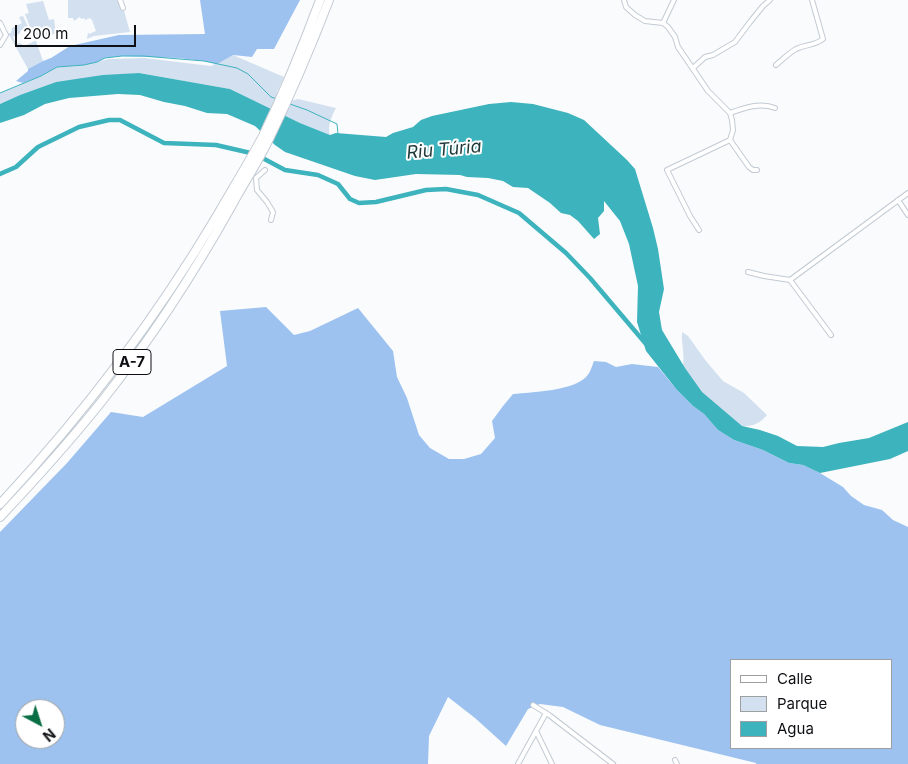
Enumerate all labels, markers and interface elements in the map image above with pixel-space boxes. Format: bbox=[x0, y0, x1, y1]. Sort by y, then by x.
scale bar bbox=[18, 15, 139, 47]
text: 200 m bbox=[23, 24, 68, 43]
water label: Riu Túria bbox=[406, 136, 482, 164]
road number: A-7 bbox=[113, 350, 151, 374]
legend bbox=[730, 659, 893, 749]
text: Calle bbox=[777, 669, 812, 688]
text: Parque bbox=[777, 694, 827, 713]
north arrow bbox=[15, 699, 65, 749]
text: Agua bbox=[777, 719, 814, 738]
text: N bbox=[40, 725, 59, 745]

